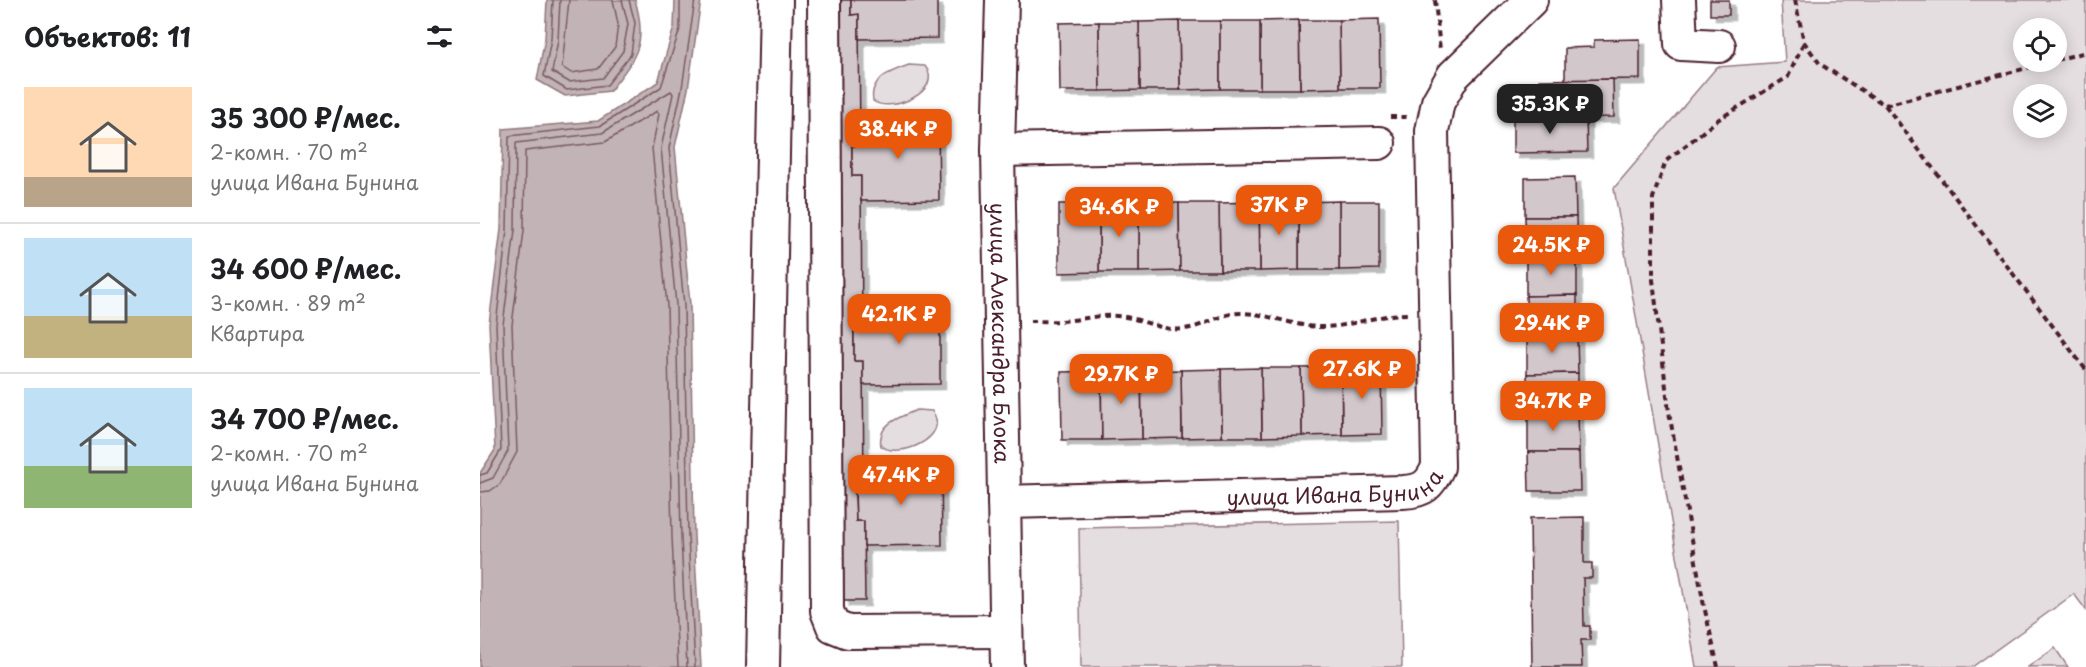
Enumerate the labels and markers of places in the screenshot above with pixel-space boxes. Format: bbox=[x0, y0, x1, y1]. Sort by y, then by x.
pin: 35.3K ₽ bbox=[1495, 84, 1605, 135]
pin: 38.4K ₽ bbox=[843, 109, 953, 160]
pin: 37K ₽ bbox=[1237, 185, 1321, 236]
pin: 34.6K ₽ bbox=[1064, 187, 1174, 238]
pin: 24.5K ₽ bbox=[1496, 225, 1606, 276]
pin: 42.1K ₽ bbox=[844, 294, 954, 345]
pin: 29.4K ₽ bbox=[1497, 303, 1607, 354]
pin: 27.6K ₽ bbox=[1307, 349, 1417, 400]
pin: 29.7K ₽ bbox=[1066, 354, 1176, 405]
pin: 34.7K ₽ bbox=[1498, 381, 1608, 432]
pin: 47.4K ₽ bbox=[846, 455, 956, 506]

